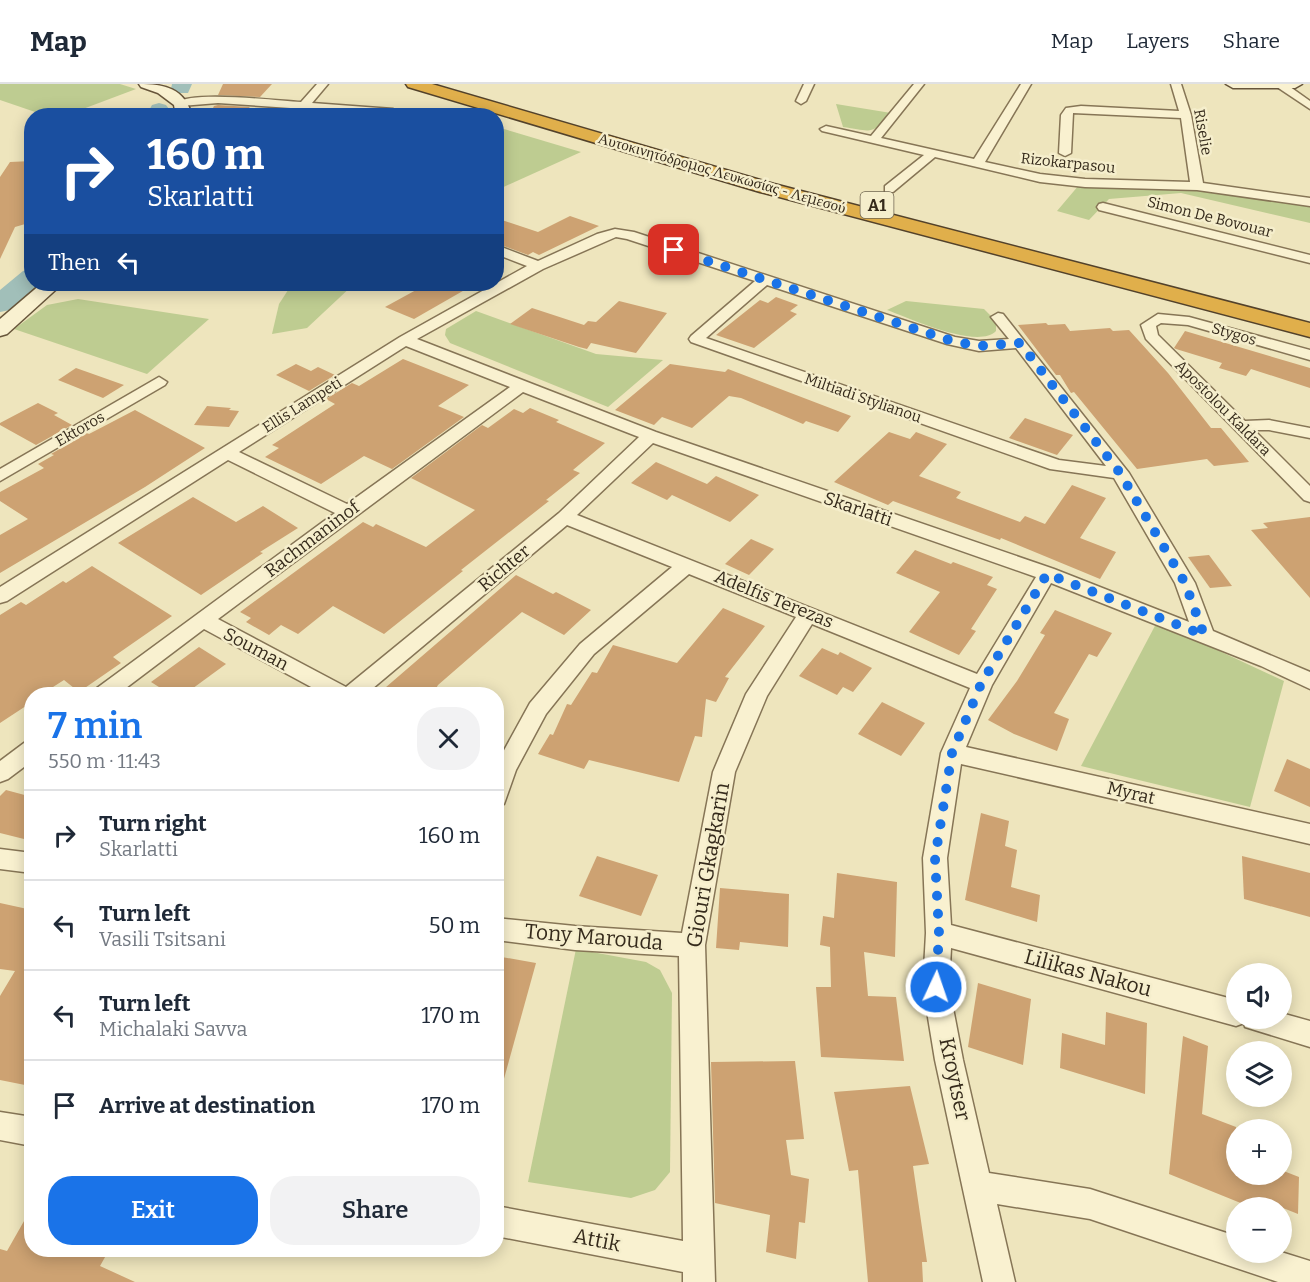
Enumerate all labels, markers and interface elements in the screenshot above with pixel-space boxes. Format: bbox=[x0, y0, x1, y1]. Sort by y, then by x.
text: Map bbox=[30, 25, 87, 58]
text: Map bbox=[1051, 28, 1093, 54]
text: Layers bbox=[1126, 28, 1190, 54]
text: Share bbox=[1223, 28, 1280, 54]
street label: Riselie bbox=[1190, 108, 1216, 156]
street label: Αυτοκινητόδρομος Λευκωσίας - Λεμεσού bbox=[596, 129, 848, 217]
text: 160 m bbox=[147, 130, 264, 180]
icon: right bbox=[48, 132, 126, 210]
street label: Rizokarpasou bbox=[1020, 149, 1116, 177]
text: Skarlatti bbox=[147, 181, 254, 213]
road number: A1 bbox=[860, 192, 894, 218]
street label: Simon De Bovouar bbox=[1145, 193, 1275, 241]
pin bbox=[648, 224, 699, 275]
icon: arrive bbox=[657, 233, 690, 266]
icon: left bbox=[112, 246, 145, 279]
text: Then bbox=[48, 249, 100, 276]
street label: Stygos bbox=[1210, 319, 1258, 349]
street label: Apostolou Kaldara bbox=[1171, 356, 1275, 460]
street label: Miltiadi Stylianou bbox=[802, 370, 924, 426]
street label: Ellis Lampeti bbox=[259, 373, 345, 437]
street label: Ektoros bbox=[52, 408, 108, 450]
street label: Skarlatti bbox=[821, 487, 895, 531]
street label: Rachmaninof bbox=[260, 495, 365, 582]
street label: Richter bbox=[474, 540, 535, 596]
street label: Adelfis Terezas bbox=[711, 565, 837, 633]
street label: Souman bbox=[220, 623, 293, 676]
text: 7 min bbox=[48, 704, 142, 748]
button: close bbox=[417, 707, 480, 770]
text: 550 m · 11:43 bbox=[48, 749, 161, 773]
street label: Myrat bbox=[1105, 777, 1158, 809]
street label: Giouri Gkagkarin bbox=[681, 780, 735, 950]
text: Turn right bbox=[99, 810, 207, 837]
icon: right bbox=[48, 819, 81, 852]
text: 160 m bbox=[419, 822, 480, 849]
text: Skarlatti bbox=[99, 837, 178, 861]
text: Turn left bbox=[99, 900, 191, 927]
icon: left bbox=[48, 909, 81, 942]
text: 50 m bbox=[429, 912, 480, 939]
street label: Tony Marouda bbox=[524, 918, 665, 956]
text: Vasili Tsitsani bbox=[99, 927, 226, 951]
street label: Lilikas Nakou bbox=[1021, 944, 1155, 1002]
position arrow bbox=[904, 955, 968, 1019]
map controls bbox=[1226, 963, 1292, 1263]
button: sound bbox=[1226, 963, 1292, 1029]
text: Turn left bbox=[99, 990, 191, 1017]
icon: left bbox=[48, 999, 81, 1032]
text: 170 m bbox=[421, 1002, 480, 1029]
text: Michalaki Savva bbox=[99, 1017, 247, 1041]
street label: Kroytser bbox=[933, 1035, 977, 1123]
button: layers bbox=[1226, 1041, 1292, 1107]
icon: arrive bbox=[48, 1089, 81, 1122]
text: Arrive at destination bbox=[99, 1092, 315, 1119]
text: 170 m bbox=[421, 1092, 480, 1119]
button: + bbox=[1226, 1119, 1292, 1185]
button: Exit bbox=[48, 1176, 258, 1245]
button: Share bbox=[270, 1176, 480, 1245]
button: − bbox=[1226, 1197, 1292, 1263]
street label: Attik bbox=[571, 1223, 623, 1257]

